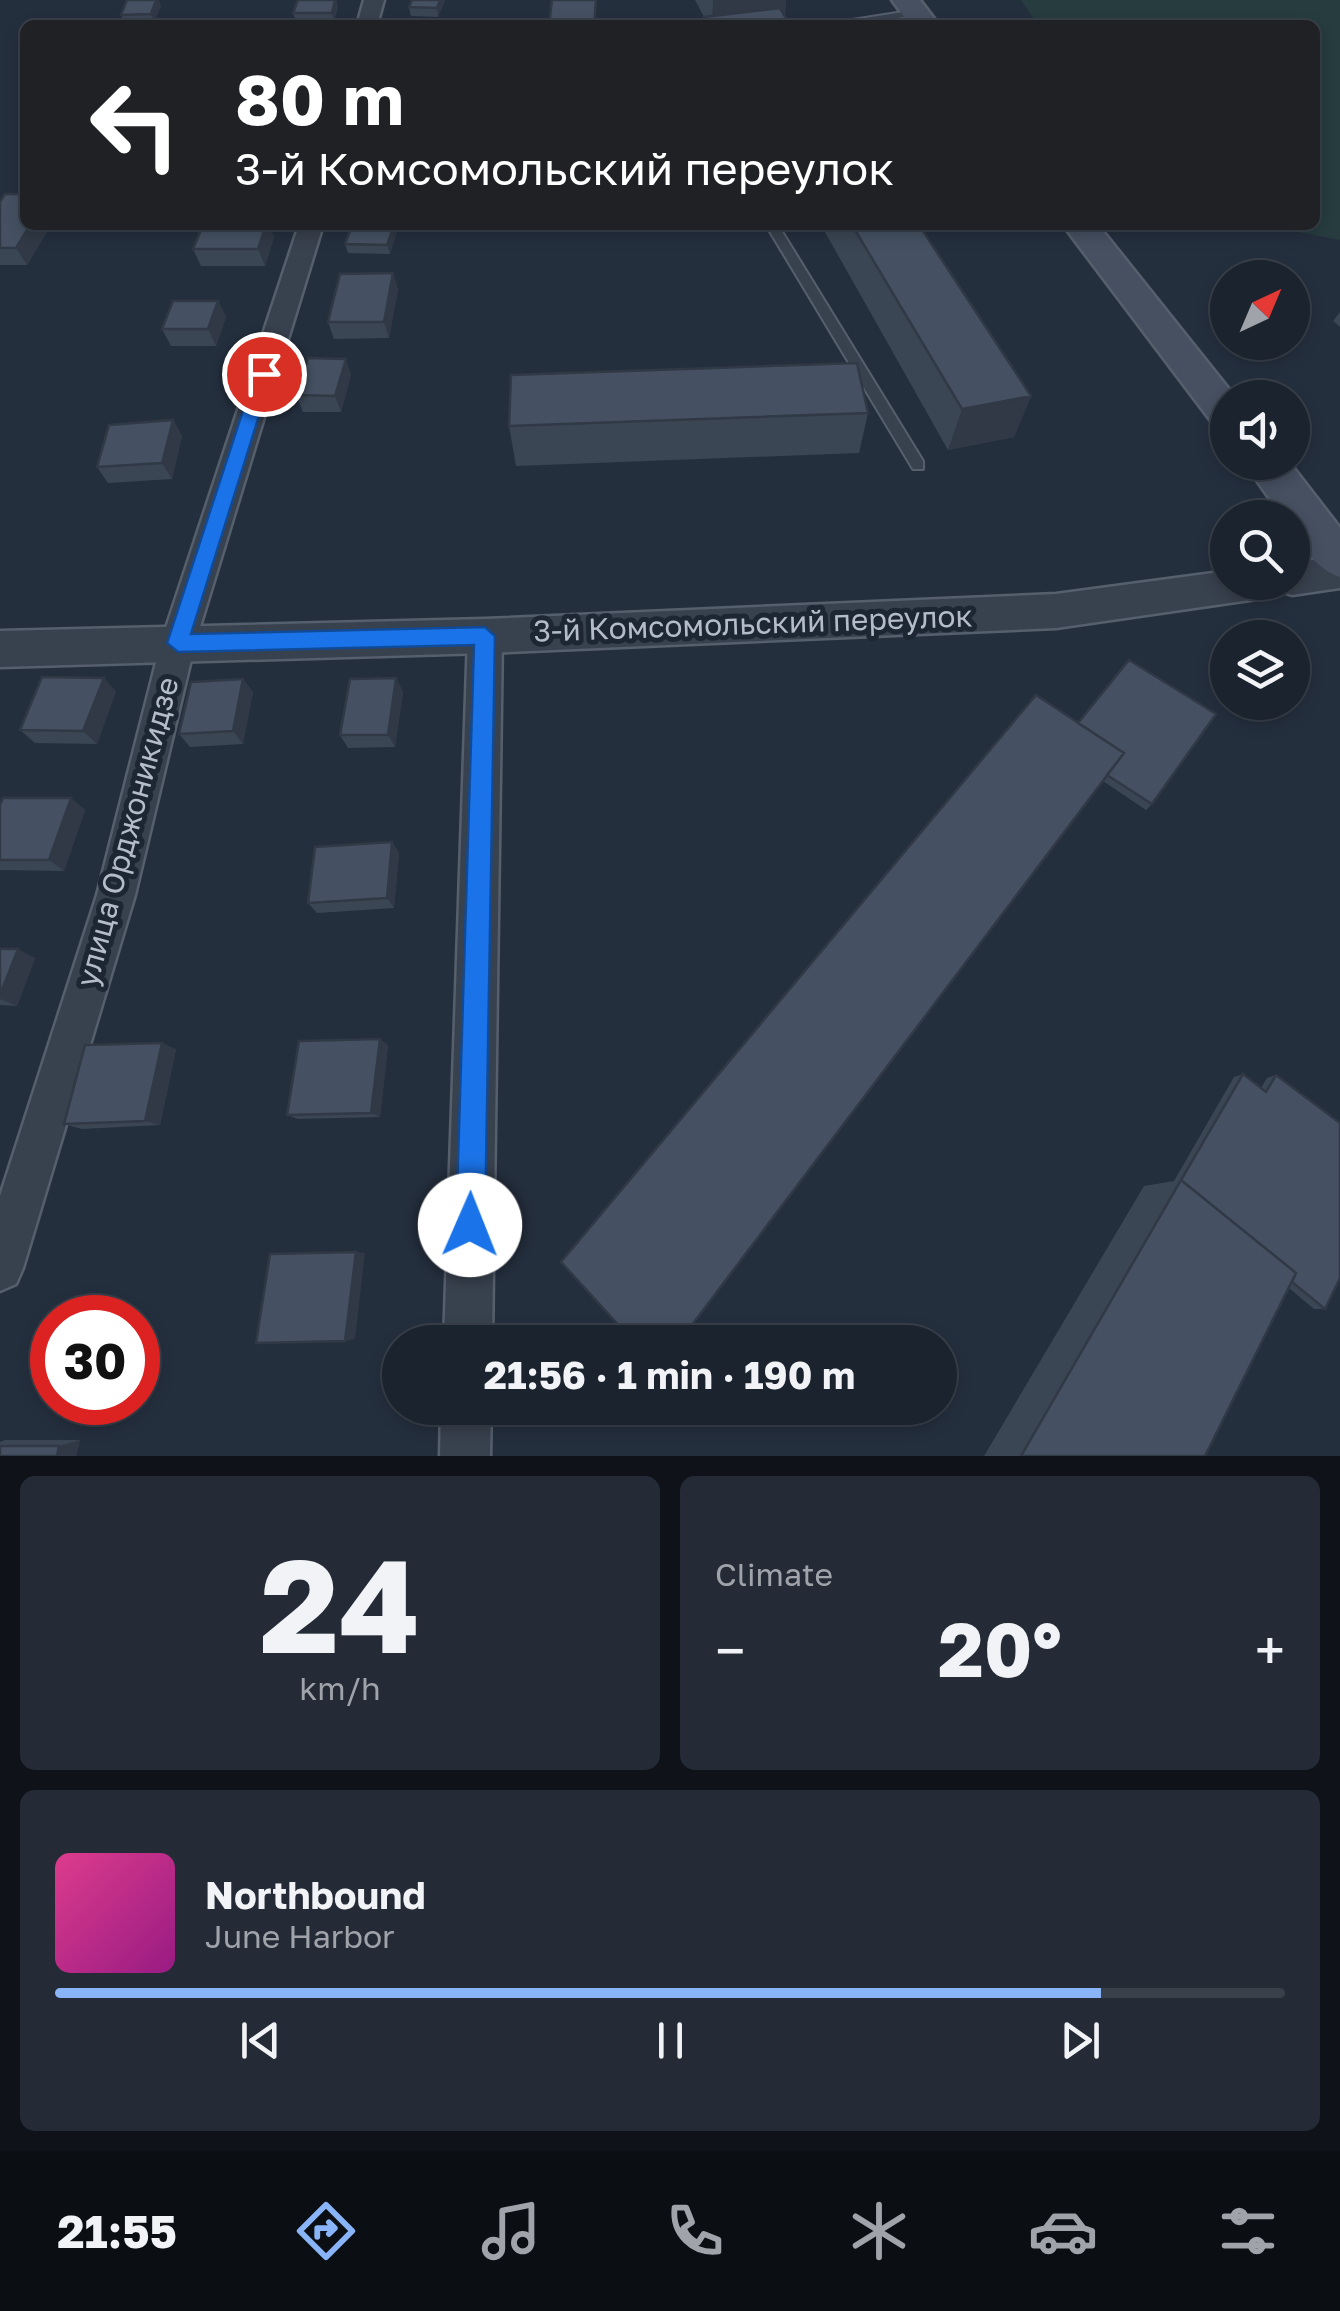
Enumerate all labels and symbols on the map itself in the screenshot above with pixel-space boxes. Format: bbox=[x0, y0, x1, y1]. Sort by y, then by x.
north arrow bbox=[1210, 260, 1310, 360]
pin bbox=[222, 332, 307, 417]
street label: 3-й Комсомольский переулок bbox=[533, 597, 973, 649]
street label: улица Орджоникидзе bbox=[68, 673, 186, 990]
position arrow bbox=[418, 1173, 522, 1277]
speed limit sign: 30 bbox=[30, 1295, 160, 1425]

